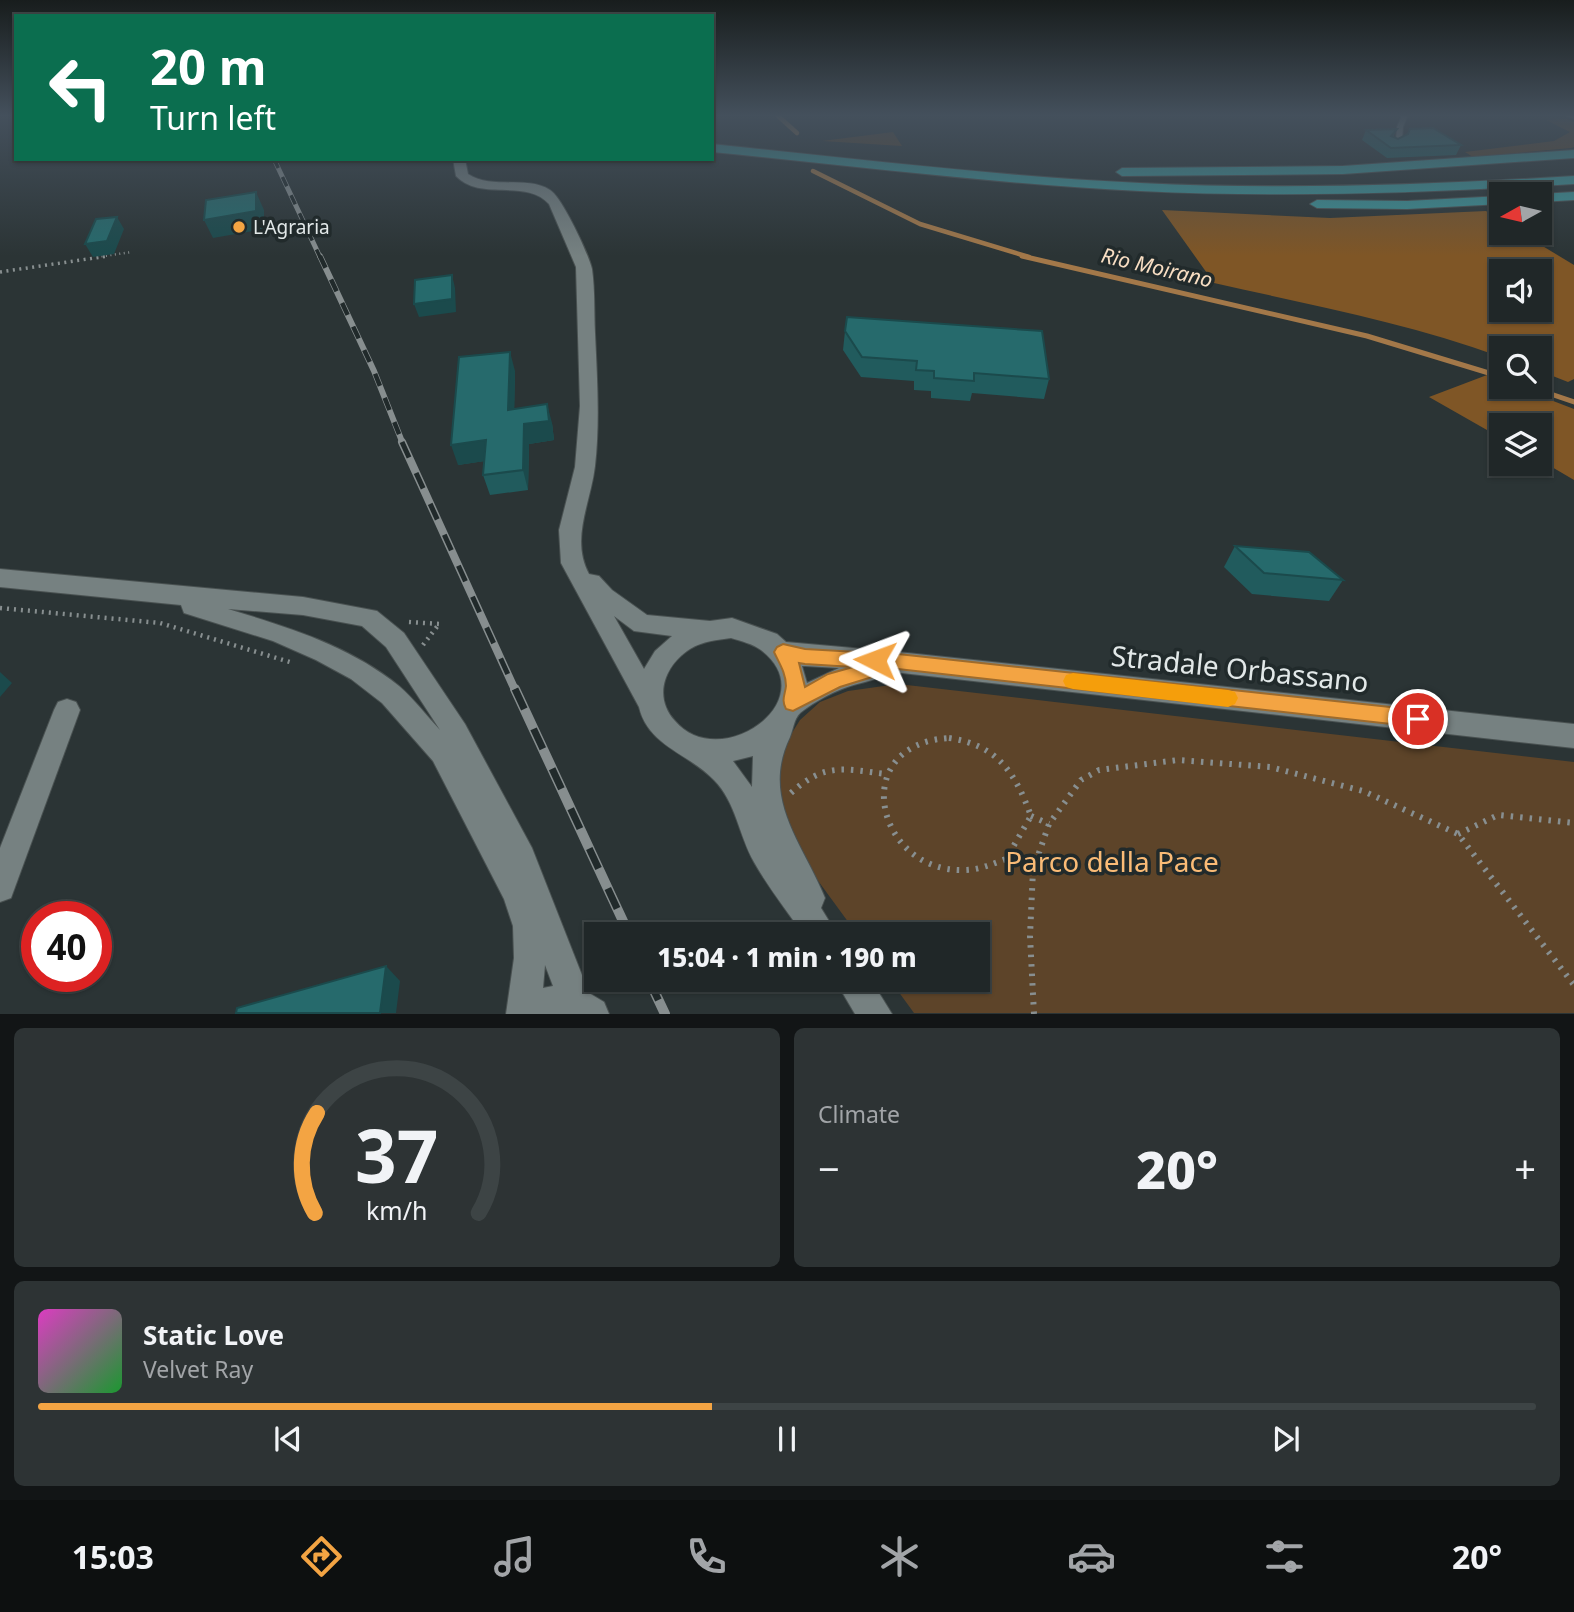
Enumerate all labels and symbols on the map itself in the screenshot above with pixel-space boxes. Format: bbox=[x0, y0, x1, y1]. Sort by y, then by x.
north arrow bbox=[1489, 182, 1552, 245]
place label: L'Agraria bbox=[253, 214, 330, 240]
marker: L'Agraria bbox=[231, 219, 247, 235]
water label: Rio Moirano bbox=[1099, 241, 1215, 293]
position arrow bbox=[838, 623, 912, 697]
street label: Stradale Orbassano bbox=[1109, 636, 1371, 700]
pin bbox=[1388, 689, 1448, 749]
park label: Parco della Pace bbox=[1005, 842, 1219, 880]
speed limit sign: 40 bbox=[21, 901, 112, 992]

